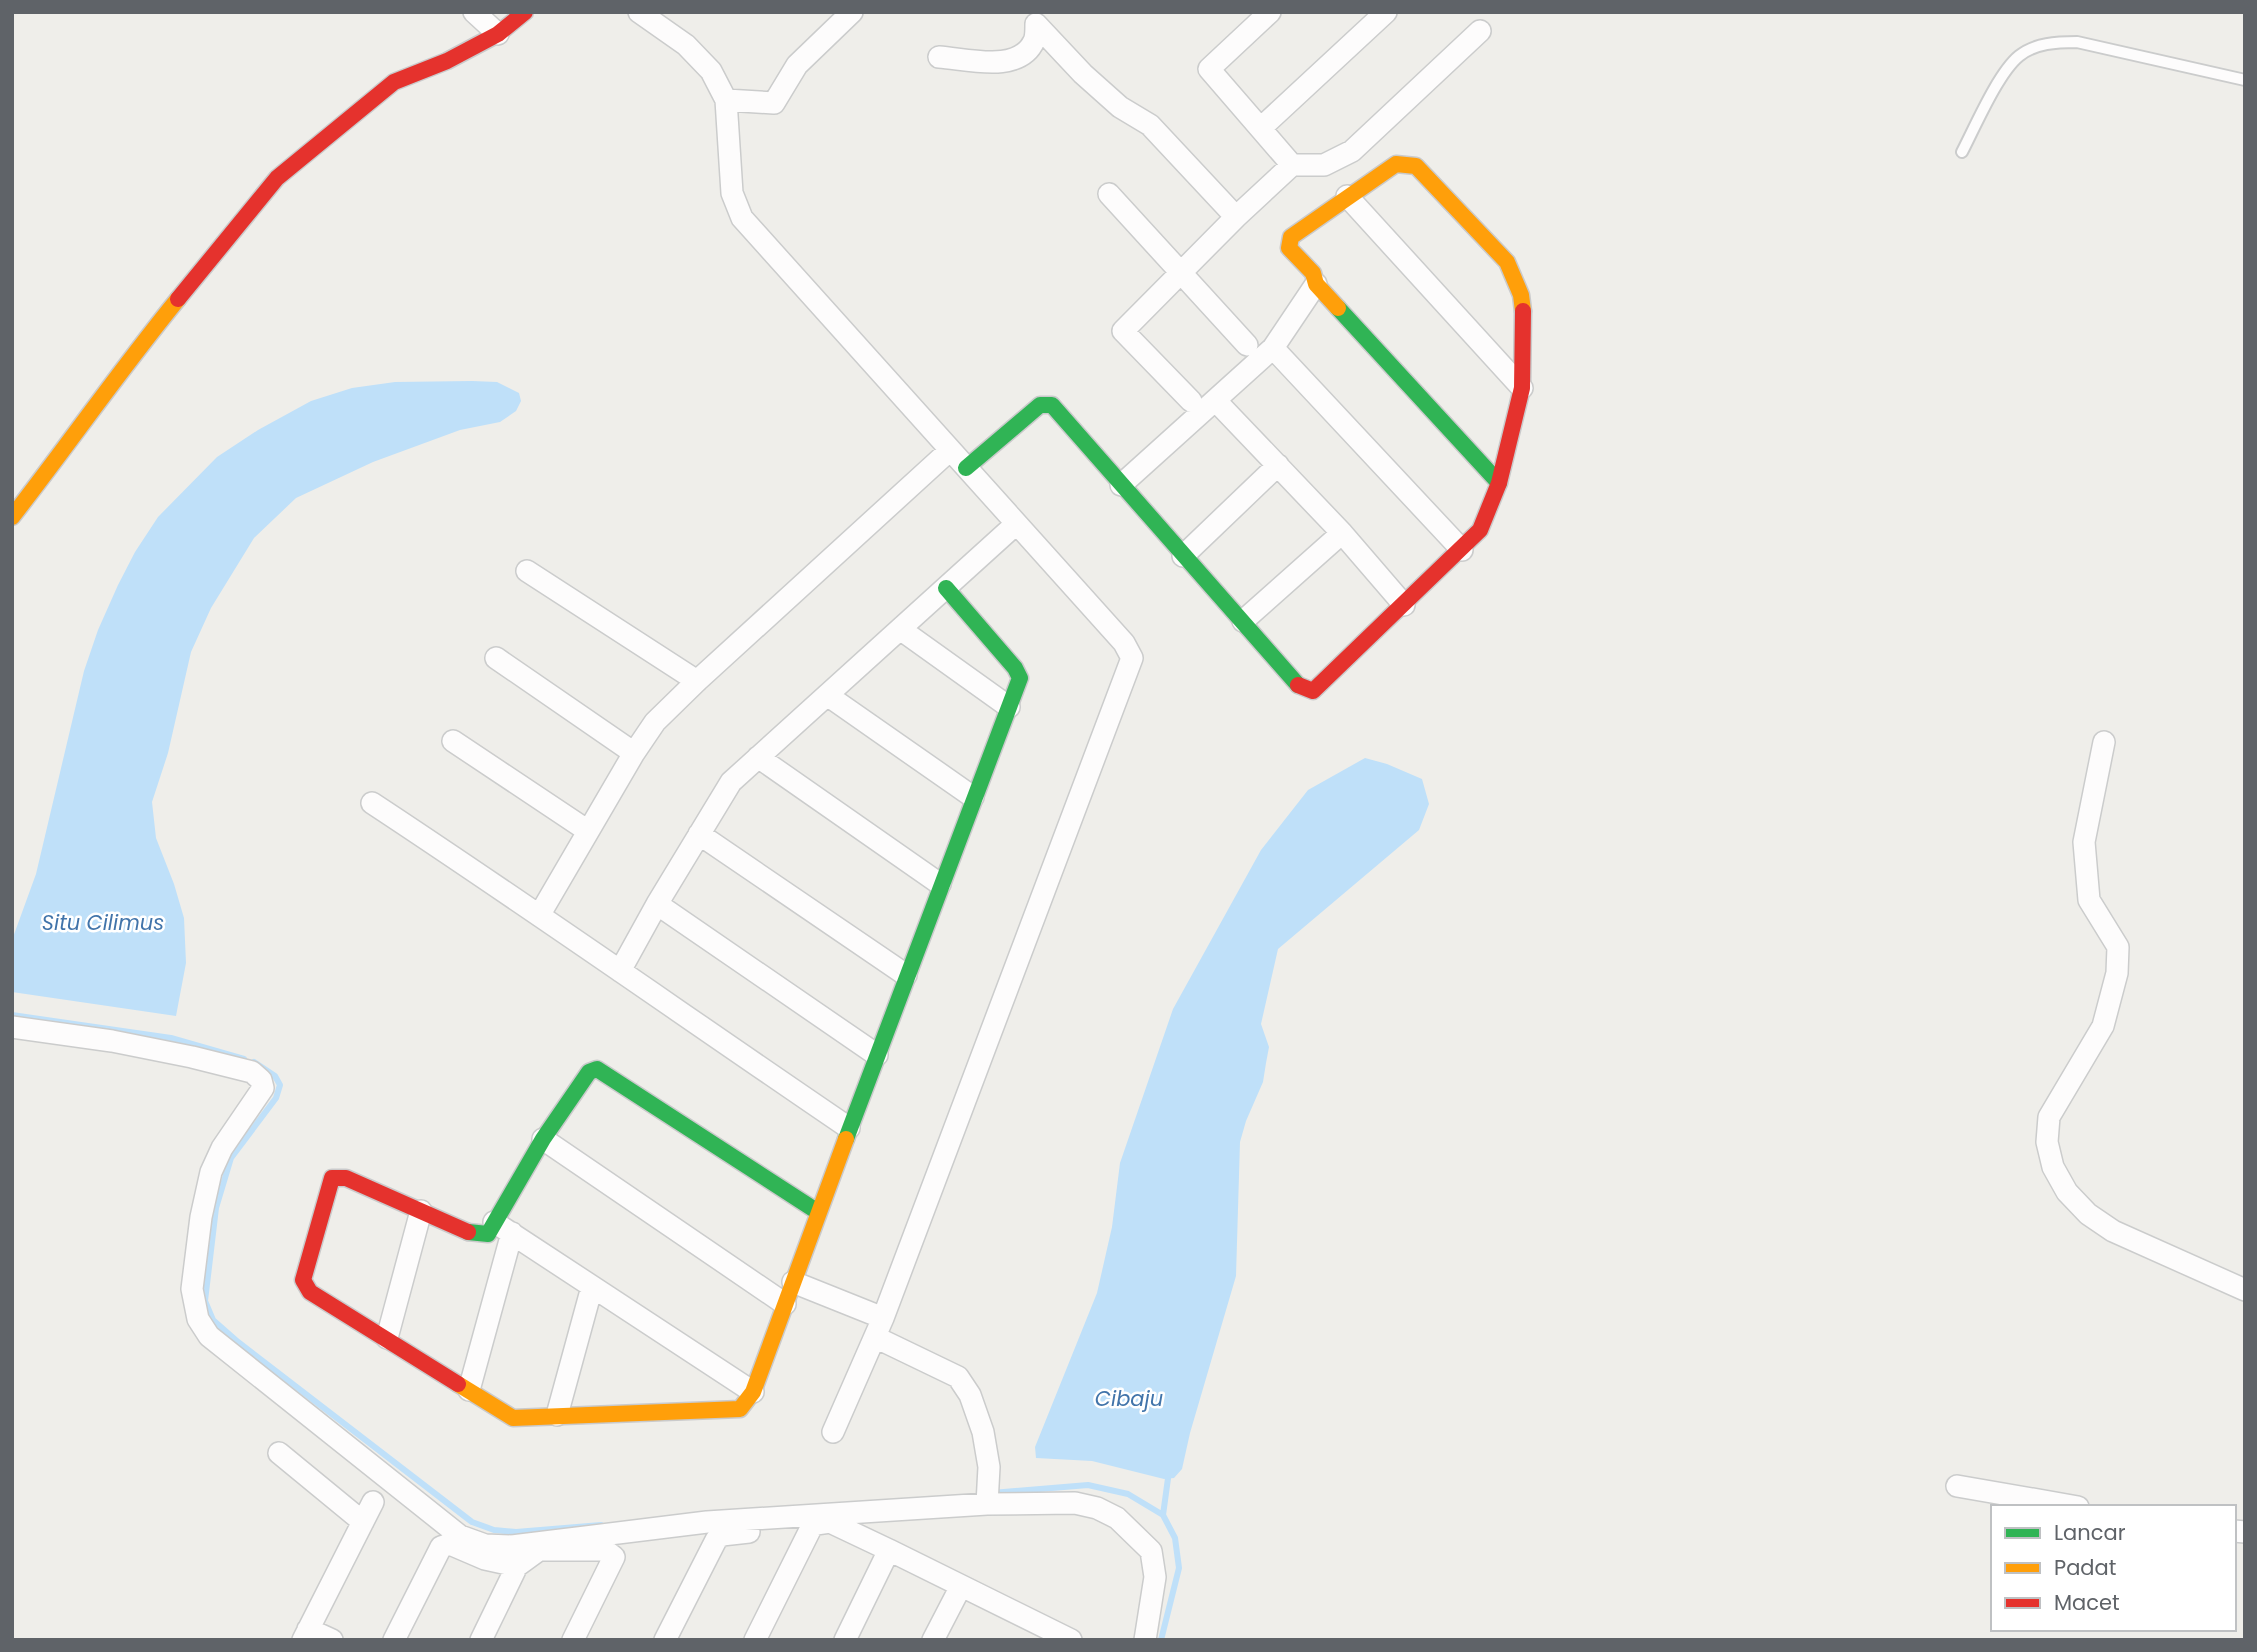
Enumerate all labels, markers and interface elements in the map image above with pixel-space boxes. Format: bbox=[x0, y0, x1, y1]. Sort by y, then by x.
water label: Situ Cilimus bbox=[42, 908, 164, 937]
water label: Cibaju bbox=[1095, 1384, 1163, 1413]
legend bbox=[1991, 1505, 2236, 1631]
text: Lancar bbox=[2054, 1518, 2126, 1547]
text: Padat bbox=[2054, 1553, 2116, 1582]
text: Macet bbox=[2054, 1588, 2120, 1617]

